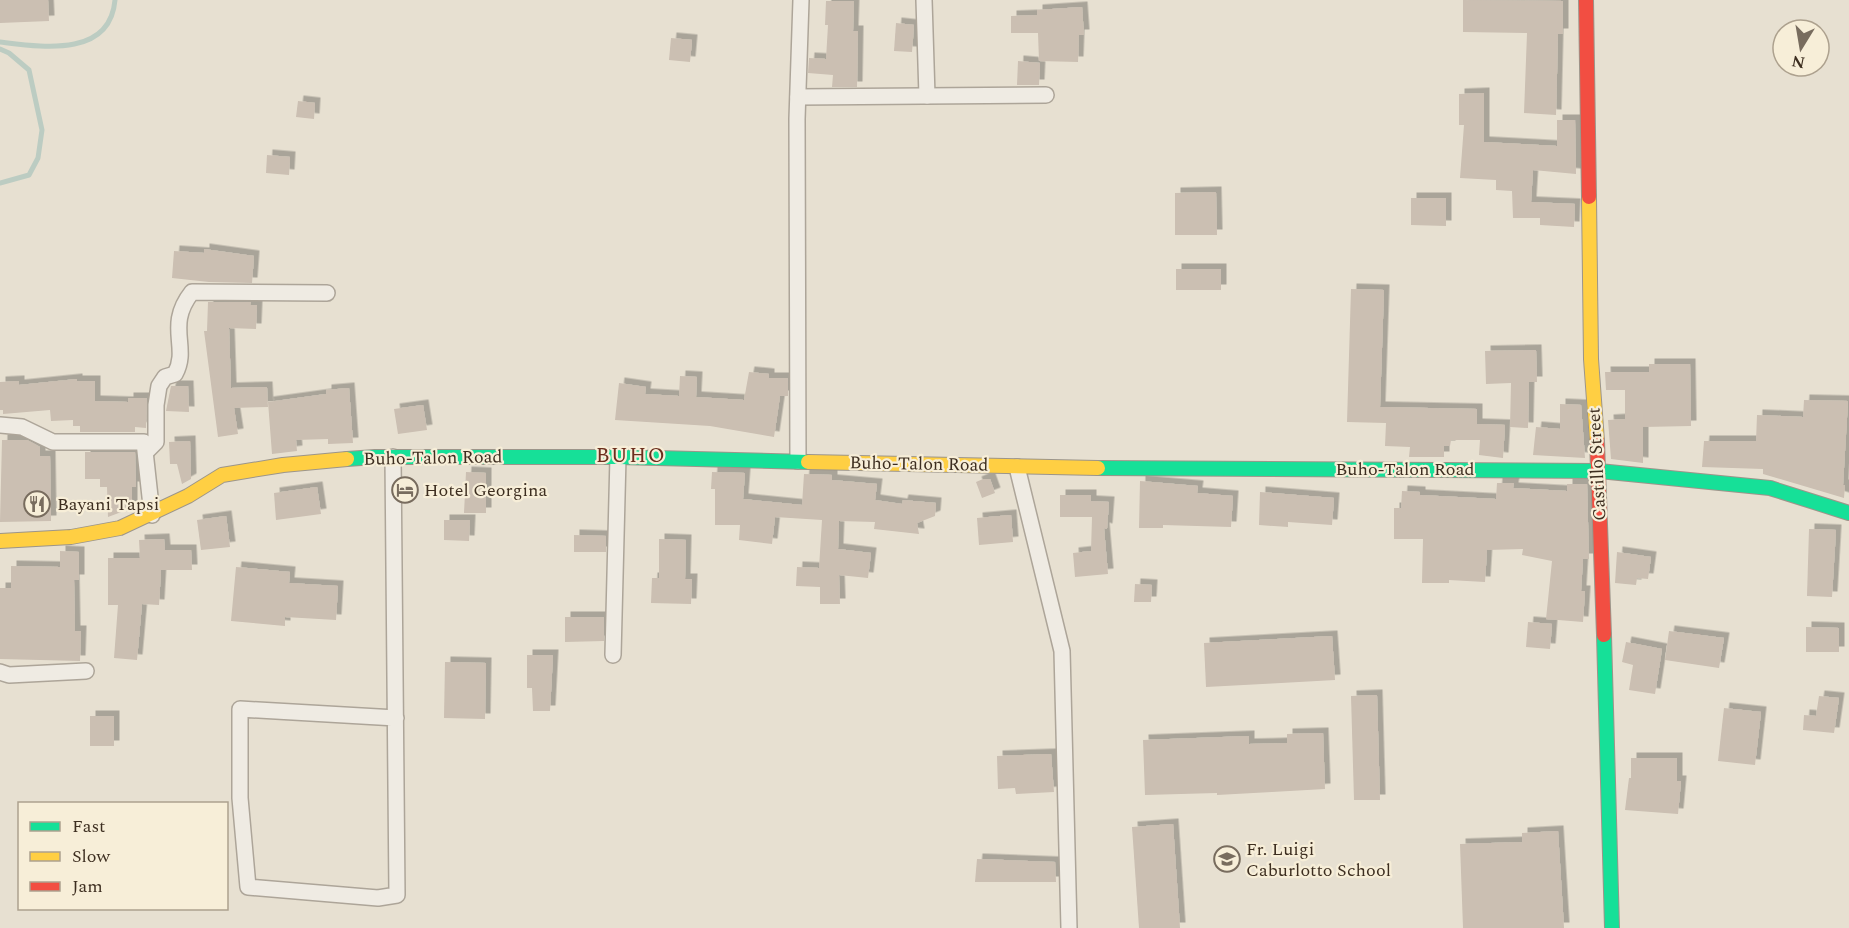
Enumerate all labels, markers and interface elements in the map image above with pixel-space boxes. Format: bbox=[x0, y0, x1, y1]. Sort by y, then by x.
north arrow bbox=[1771, 18, 1831, 78]
text: N bbox=[1790, 49, 1807, 75]
street label: Castillo Street bbox=[1581, 407, 1613, 521]
district label: BUHO bbox=[596, 440, 666, 472]
street label: Buho-Talon Road bbox=[363, 443, 503, 473]
street label: Buho-Talon Road bbox=[849, 449, 989, 479]
street label: Buho-Talon Road bbox=[1335, 456, 1475, 483]
hotel icon: Hotel Georgina bbox=[390, 475, 420, 505]
place label: Hotel Georgina bbox=[424, 477, 547, 504]
restaurant icon: Bayani Tapsi bbox=[22, 489, 52, 519]
place label: Bayani Tapsi bbox=[57, 491, 159, 518]
legend bbox=[18, 802, 228, 910]
text: Fast bbox=[72, 813, 105, 840]
place label: Fr. Luigi Caburlotto School bbox=[1246, 836, 1391, 884]
text: Slow bbox=[72, 843, 111, 870]
school or university icon: Fr. Luigi Caburlotto School bbox=[1212, 844, 1242, 874]
text: Jam bbox=[72, 873, 103, 900]

